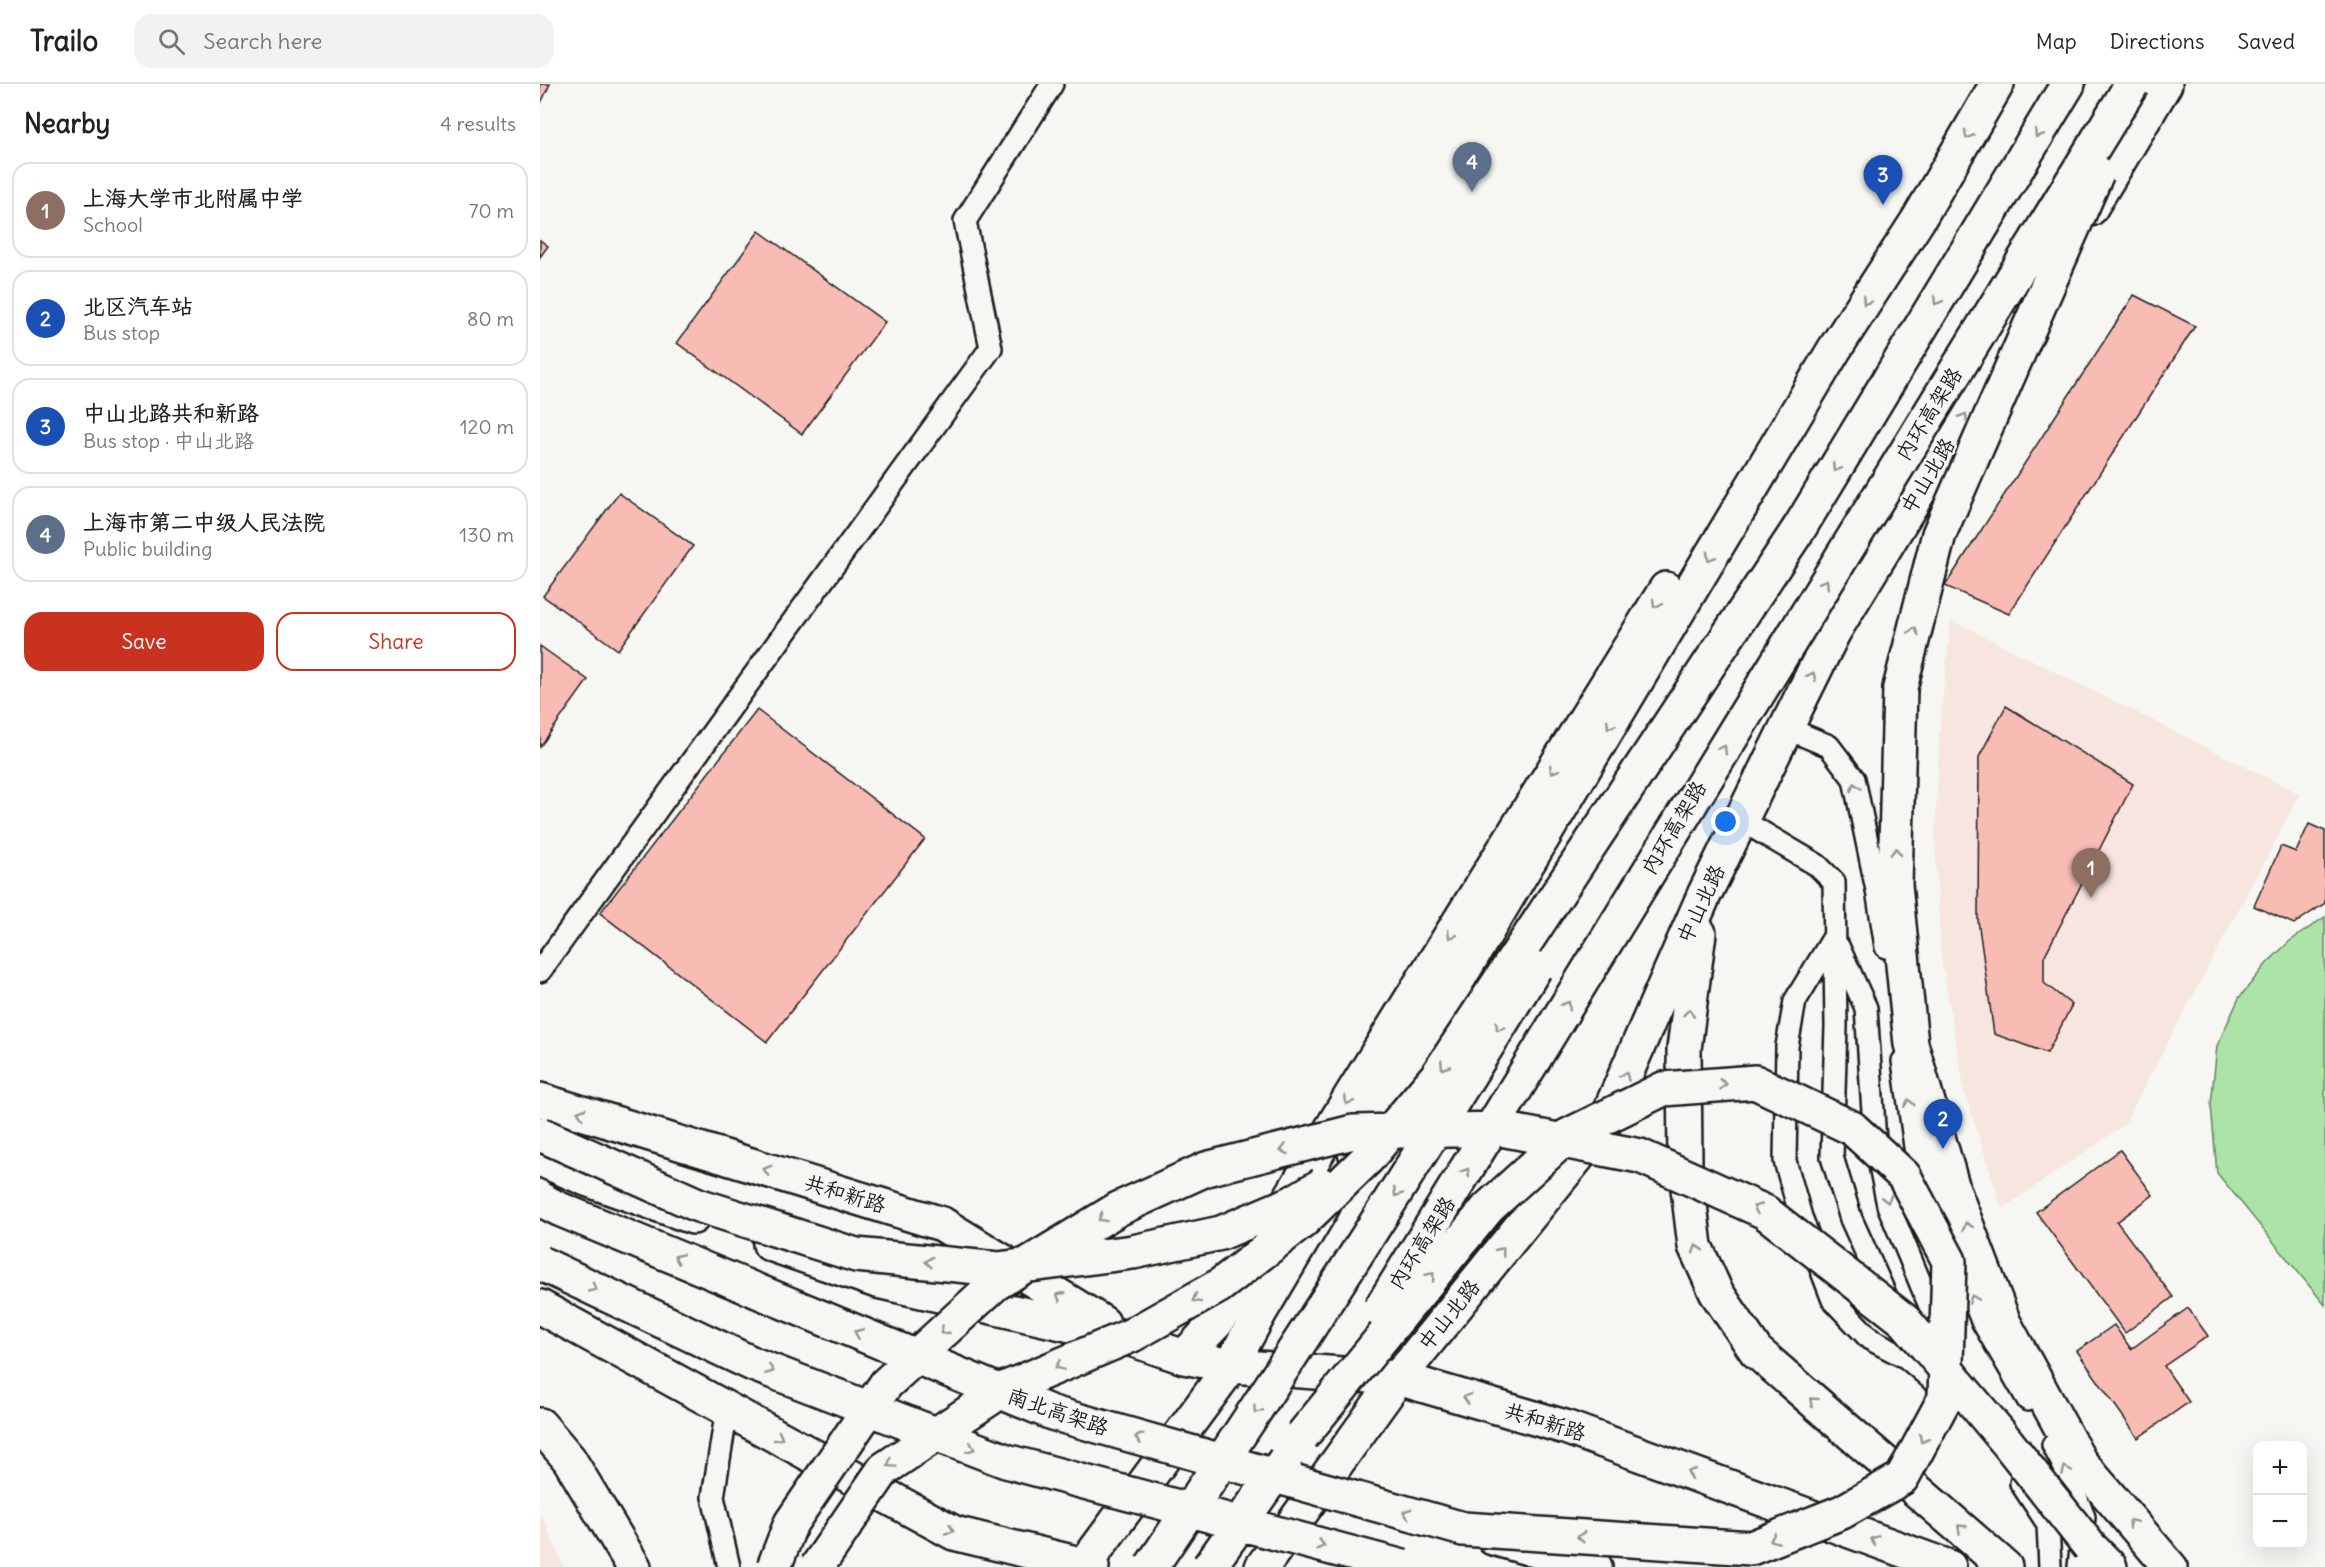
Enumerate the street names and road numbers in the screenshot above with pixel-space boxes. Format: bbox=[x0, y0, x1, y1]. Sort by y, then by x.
street label: 内环高架路 bbox=[1889, 362, 1968, 465]
street label: 中山北路 bbox=[1894, 433, 1961, 519]
street label: 内环高架路 bbox=[1635, 776, 1712, 880]
street label: 中山北路 bbox=[1671, 860, 1731, 948]
street label: 共和新路 bbox=[801, 1168, 889, 1219]
street label: 内环高架路 bbox=[1382, 1191, 1461, 1294]
street label: 中山北路 bbox=[1412, 1274, 1486, 1356]
street label: 南北高架路 bbox=[1004, 1382, 1112, 1441]
street label: 共和新路 bbox=[1501, 1396, 1589, 1447]

